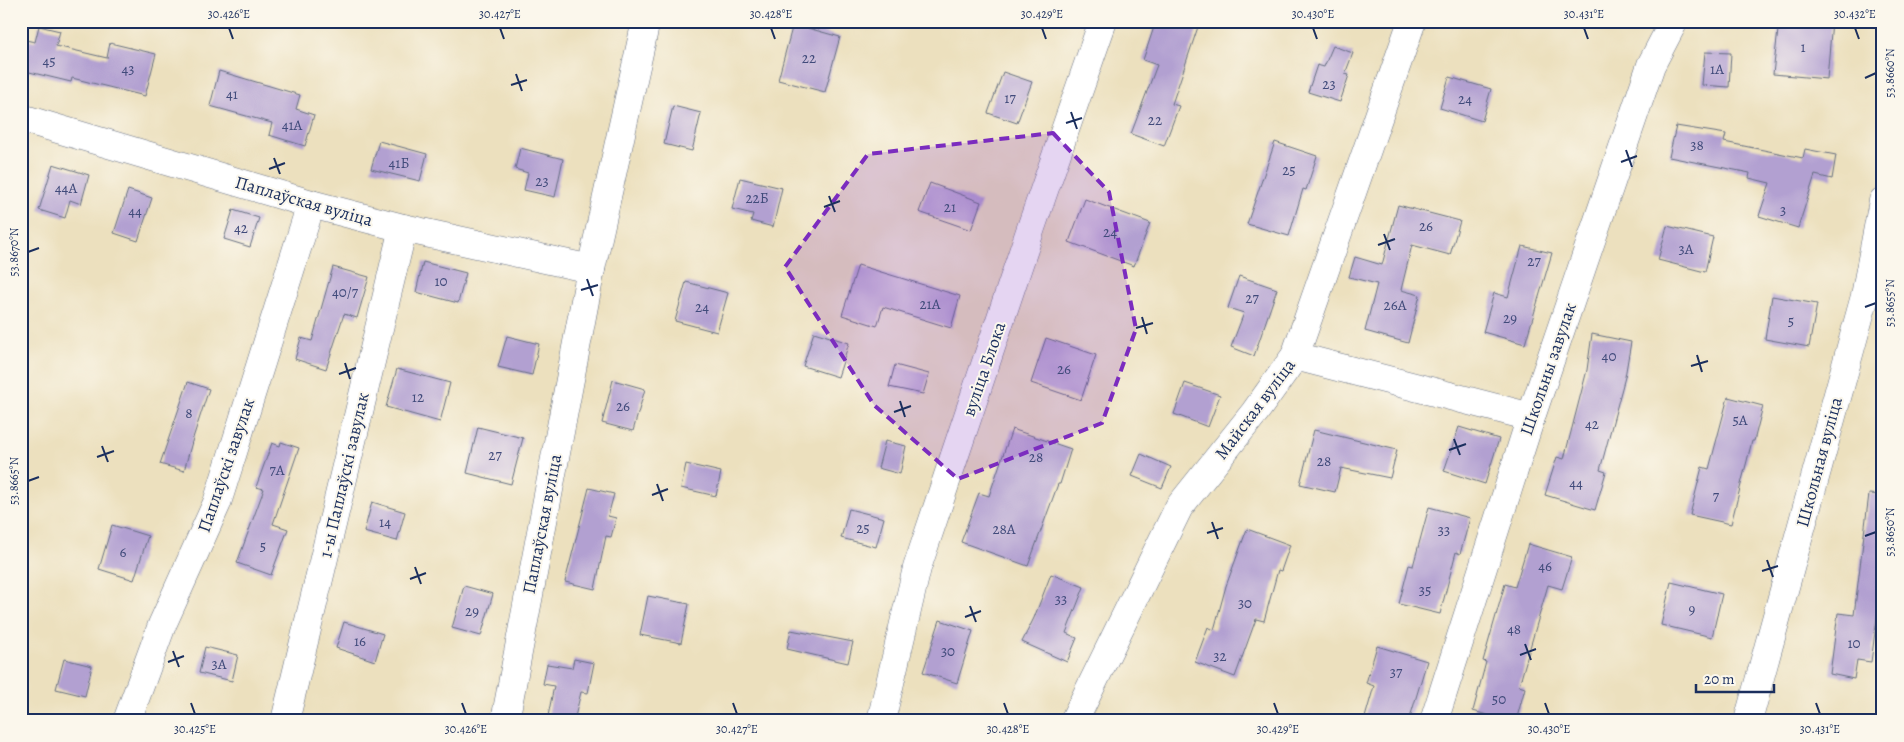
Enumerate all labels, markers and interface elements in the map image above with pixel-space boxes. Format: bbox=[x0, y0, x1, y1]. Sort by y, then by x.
text: 30.426°E bbox=[208, 6, 250, 22]
text: 30.427°E bbox=[479, 6, 521, 22]
text: 30.428°E bbox=[750, 6, 792, 22]
text: 30.429°E bbox=[1021, 6, 1063, 22]
text: 30.430°E bbox=[1292, 6, 1334, 22]
text: 30.431°E bbox=[1564, 6, 1604, 22]
text: 30.432°E bbox=[1834, 6, 1876, 22]
house number: 1 bbox=[1800, 37, 1806, 57]
house number: 22 bbox=[802, 48, 816, 68]
text: 53.8660°N bbox=[1882, 48, 1898, 98]
house number: 45 bbox=[42, 51, 56, 71]
house number: 43 bbox=[121, 59, 135, 79]
house number: 1А bbox=[1710, 59, 1724, 79]
house number: 23 bbox=[1322, 74, 1336, 94]
house number: 41 bbox=[226, 84, 238, 104]
house number: 17 bbox=[1004, 88, 1016, 108]
house number: 24 bbox=[1458, 89, 1472, 109]
house number: 22 bbox=[1148, 110, 1162, 130]
house number: 41А bbox=[282, 115, 303, 135]
house number: 38 bbox=[1690, 135, 1704, 155]
house number: 41Б bbox=[389, 153, 409, 173]
house number: 25 bbox=[1282, 160, 1296, 180]
street label: Паплаўская вуліца bbox=[232, 170, 376, 232]
house number: 23 bbox=[535, 171, 549, 191]
house number: 44А bbox=[55, 178, 77, 198]
house number: 22Б bbox=[745, 188, 769, 208]
house number: 21 bbox=[944, 197, 956, 217]
house number: 3 bbox=[1780, 200, 1786, 220]
house number: 44 bbox=[128, 201, 142, 221]
house number: 26 bbox=[1419, 216, 1433, 236]
house number: 42 bbox=[234, 218, 248, 238]
house number: 24 bbox=[1103, 222, 1117, 242]
text: 53.8670°N bbox=[6, 227, 22, 276]
house number: 3А bbox=[1678, 239, 1694, 259]
house number: 27 bbox=[1527, 251, 1541, 271]
house number: 10 bbox=[434, 271, 448, 291]
text: 53.8655°N bbox=[1882, 279, 1898, 327]
house number: 40/7 bbox=[332, 282, 359, 302]
house number: 27 bbox=[1245, 288, 1259, 308]
house number: 21А bbox=[919, 294, 941, 314]
house number: 26А bbox=[1384, 295, 1407, 315]
house number: 24 bbox=[695, 297, 709, 317]
street label: Школьны завулак bbox=[1514, 299, 1582, 439]
house number: 29 bbox=[1503, 308, 1517, 328]
house number: 5 bbox=[1788, 311, 1794, 331]
street label: вуліца Блока bbox=[957, 318, 1012, 420]
house number: 40 bbox=[1602, 346, 1616, 366]
street label: Майская вуліца bbox=[1209, 353, 1301, 464]
house number: 26 bbox=[1057, 359, 1071, 379]
house number: 12 bbox=[412, 387, 424, 407]
street label: 1-ы Паплаўскі завулак bbox=[313, 390, 375, 560]
street label: Школьная вуліца bbox=[1790, 394, 1848, 530]
street label: Паплаўскі завулак bbox=[192, 395, 260, 535]
house number: 26 bbox=[616, 396, 630, 416]
house number: 8 bbox=[185, 403, 193, 423]
house number: 5А bbox=[1732, 410, 1748, 430]
house number: 42 bbox=[1585, 414, 1599, 434]
house number: 27 bbox=[488, 445, 502, 465]
house number: 28 bbox=[1029, 447, 1043, 467]
street label: Паплаўская вуліца bbox=[517, 451, 567, 596]
house number: 28 bbox=[1317, 451, 1331, 471]
text: 53.8665°N bbox=[6, 457, 22, 505]
house number: 7А bbox=[269, 460, 285, 480]
house number: 44 bbox=[1569, 473, 1583, 493]
house number: 7 bbox=[1713, 486, 1720, 506]
text: 53.8650°N bbox=[1882, 507, 1898, 556]
house number: 14 bbox=[379, 512, 391, 532]
house number: 25 bbox=[856, 518, 870, 538]
house number: 28А bbox=[992, 519, 1016, 539]
house number: 33 bbox=[1438, 520, 1450, 540]
house number: 5 bbox=[260, 536, 266, 556]
house number: 6 bbox=[120, 542, 127, 562]
house number: 46 bbox=[1538, 556, 1552, 576]
house number: 35 bbox=[1419, 580, 1431, 600]
house number: 33 bbox=[1055, 589, 1067, 609]
house number: 30 bbox=[1238, 593, 1252, 613]
house number: 9 bbox=[1689, 599, 1696, 619]
house number: 29 bbox=[465, 601, 479, 621]
house number: 48 bbox=[1507, 619, 1521, 639]
house number: 16 bbox=[354, 631, 366, 651]
house number: 10 bbox=[1847, 633, 1861, 653]
house number: 30 bbox=[941, 641, 955, 661]
house number: 32 bbox=[1213, 646, 1227, 666]
house number: 3А bbox=[211, 654, 227, 674]
house number: 37 bbox=[1390, 662, 1403, 682]
scale bar bbox=[1696, 662, 1774, 694]
text: 20 m bbox=[1704, 669, 1735, 689]
house number: 50 bbox=[1492, 689, 1506, 709]
text: 30.425°E bbox=[174, 721, 216, 737]
text: 30.426°E bbox=[445, 721, 487, 737]
text: 30.427°E bbox=[716, 721, 758, 737]
text: 30.428°E bbox=[987, 721, 1029, 737]
text: 30.429°E bbox=[1257, 721, 1299, 737]
text: 30.430°E bbox=[1528, 721, 1570, 737]
text: 30.431°E bbox=[1800, 721, 1840, 737]

